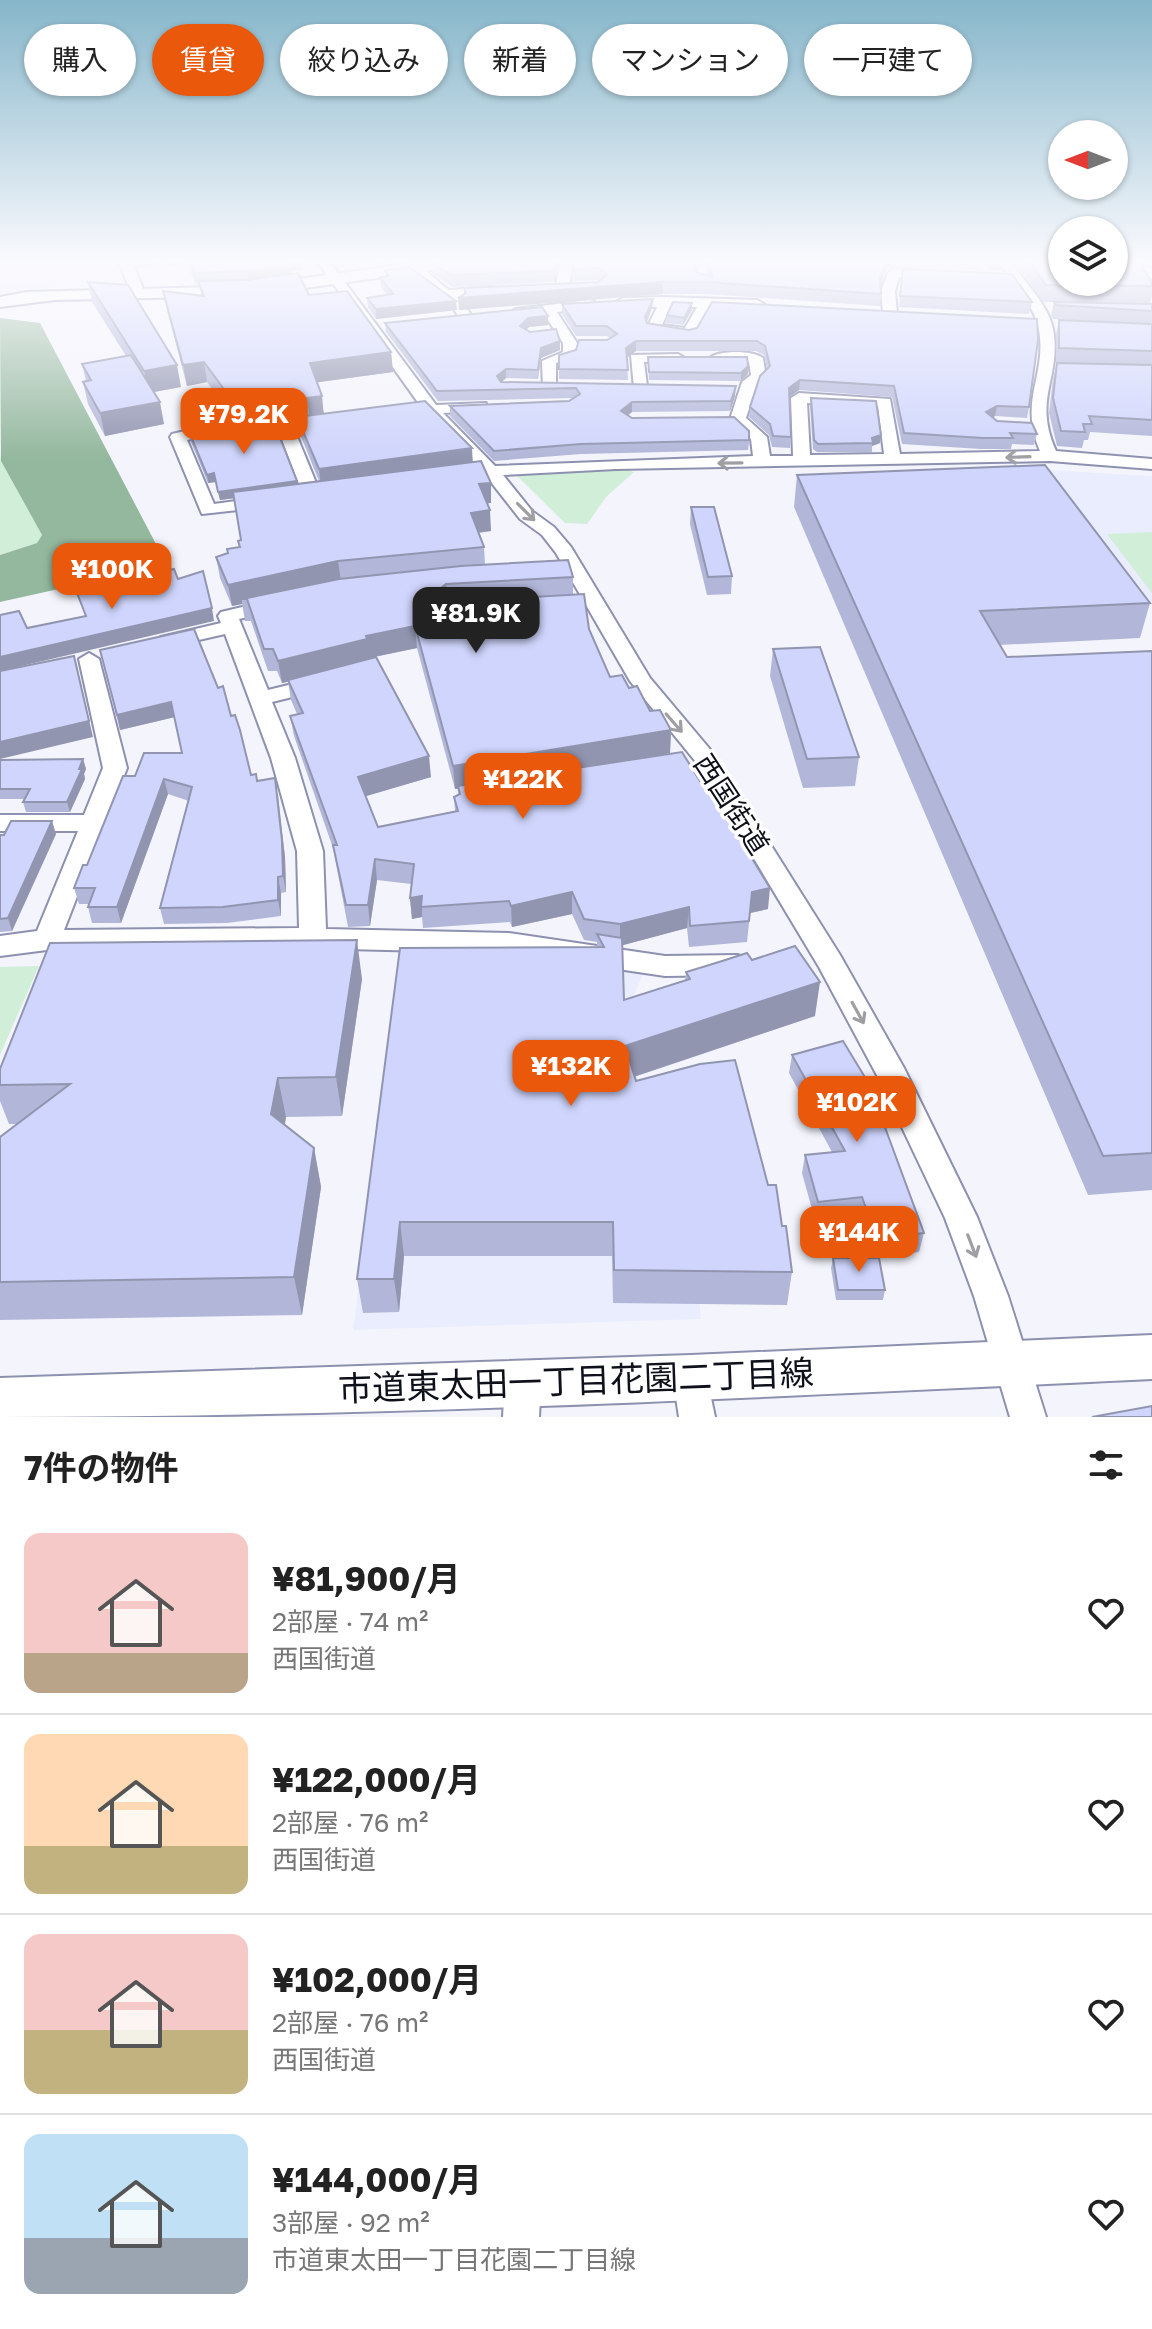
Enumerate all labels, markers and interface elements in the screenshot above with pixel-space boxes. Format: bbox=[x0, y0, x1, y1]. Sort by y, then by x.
chip: 購入 bbox=[24, 24, 136, 96]
chip: 賃貸 bbox=[152, 24, 264, 96]
chip: 絞り込み bbox=[280, 24, 448, 96]
chip: 新着 bbox=[464, 24, 576, 96]
chip: マンション bbox=[592, 24, 788, 96]
chip: 一戸建て bbox=[804, 24, 972, 96]
north arrow bbox=[1048, 120, 1128, 200]
map controls bbox=[1048, 120, 1128, 296]
button: layers bbox=[1048, 216, 1128, 296]
pin: ¥79.2K bbox=[179, 388, 309, 456]
text: ¥79.2K bbox=[199, 398, 289, 429]
one-way arrow bbox=[1005, 449, 1032, 464]
one-way arrow bbox=[717, 455, 744, 470]
one-way arrow bbox=[516, 503, 536, 522]
pin: ¥100K bbox=[56, 543, 168, 611]
text: ¥100K bbox=[70, 553, 154, 584]
pin: ¥81.9K bbox=[411, 587, 541, 655]
text: ¥81.9K bbox=[431, 597, 521, 628]
one-way arrow bbox=[665, 712, 683, 732]
street label: 西国街道 bbox=[688, 748, 776, 860]
pin: ¥122K bbox=[467, 753, 579, 821]
text: ¥122K bbox=[482, 763, 564, 794]
one-way arrow bbox=[851, 1001, 867, 1024]
pin: ¥132K bbox=[515, 1040, 627, 1108]
text: ¥132K bbox=[530, 1050, 612, 1081]
pin: ¥102K bbox=[801, 1076, 913, 1144]
text: ¥102K bbox=[816, 1086, 898, 1117]
pin: ¥144K bbox=[803, 1206, 915, 1274]
text: ¥144K bbox=[818, 1216, 900, 1247]
one-way arrow bbox=[966, 1233, 980, 1258]
street label: 市道東太田一丁目花園二丁目線 bbox=[337, 1352, 815, 1408]
icon: filters bbox=[1084, 1443, 1128, 1487]
text: 7件の物件 bbox=[24, 1447, 179, 1487]
text: ¥81,900/月 bbox=[272, 1558, 461, 1598]
icon: home bbox=[88, 1565, 184, 1661]
icon: heart bbox=[1084, 1591, 1128, 1635]
text: 2部屋 · 74 m² bbox=[272, 1606, 428, 1637]
text: 西国街道 bbox=[272, 1643, 376, 1674]
text: ¥122,000/月 bbox=[272, 1759, 481, 1799]
icon: home bbox=[88, 1766, 184, 1862]
icon: heart bbox=[1084, 1792, 1128, 1836]
text: 2部屋 · 76 m² bbox=[272, 1807, 428, 1838]
text: 西国街道 bbox=[272, 1844, 376, 1875]
text: ¥102,000/月 bbox=[272, 1959, 482, 1999]
icon: home bbox=[88, 1966, 184, 2062]
icon: heart bbox=[1084, 1992, 1128, 2036]
text: 2部屋 · 76 m² bbox=[272, 2007, 428, 2038]
text: 西国街道 bbox=[272, 2044, 376, 2075]
text: ¥144,000/月 bbox=[272, 2159, 482, 2199]
icon: home bbox=[88, 2166, 184, 2262]
icon: heart bbox=[1084, 2192, 1128, 2236]
text: 3部屋 · 92 m² bbox=[272, 2207, 430, 2238]
text: 市道東太田一丁目花園二丁目線 bbox=[272, 2244, 636, 2275]

